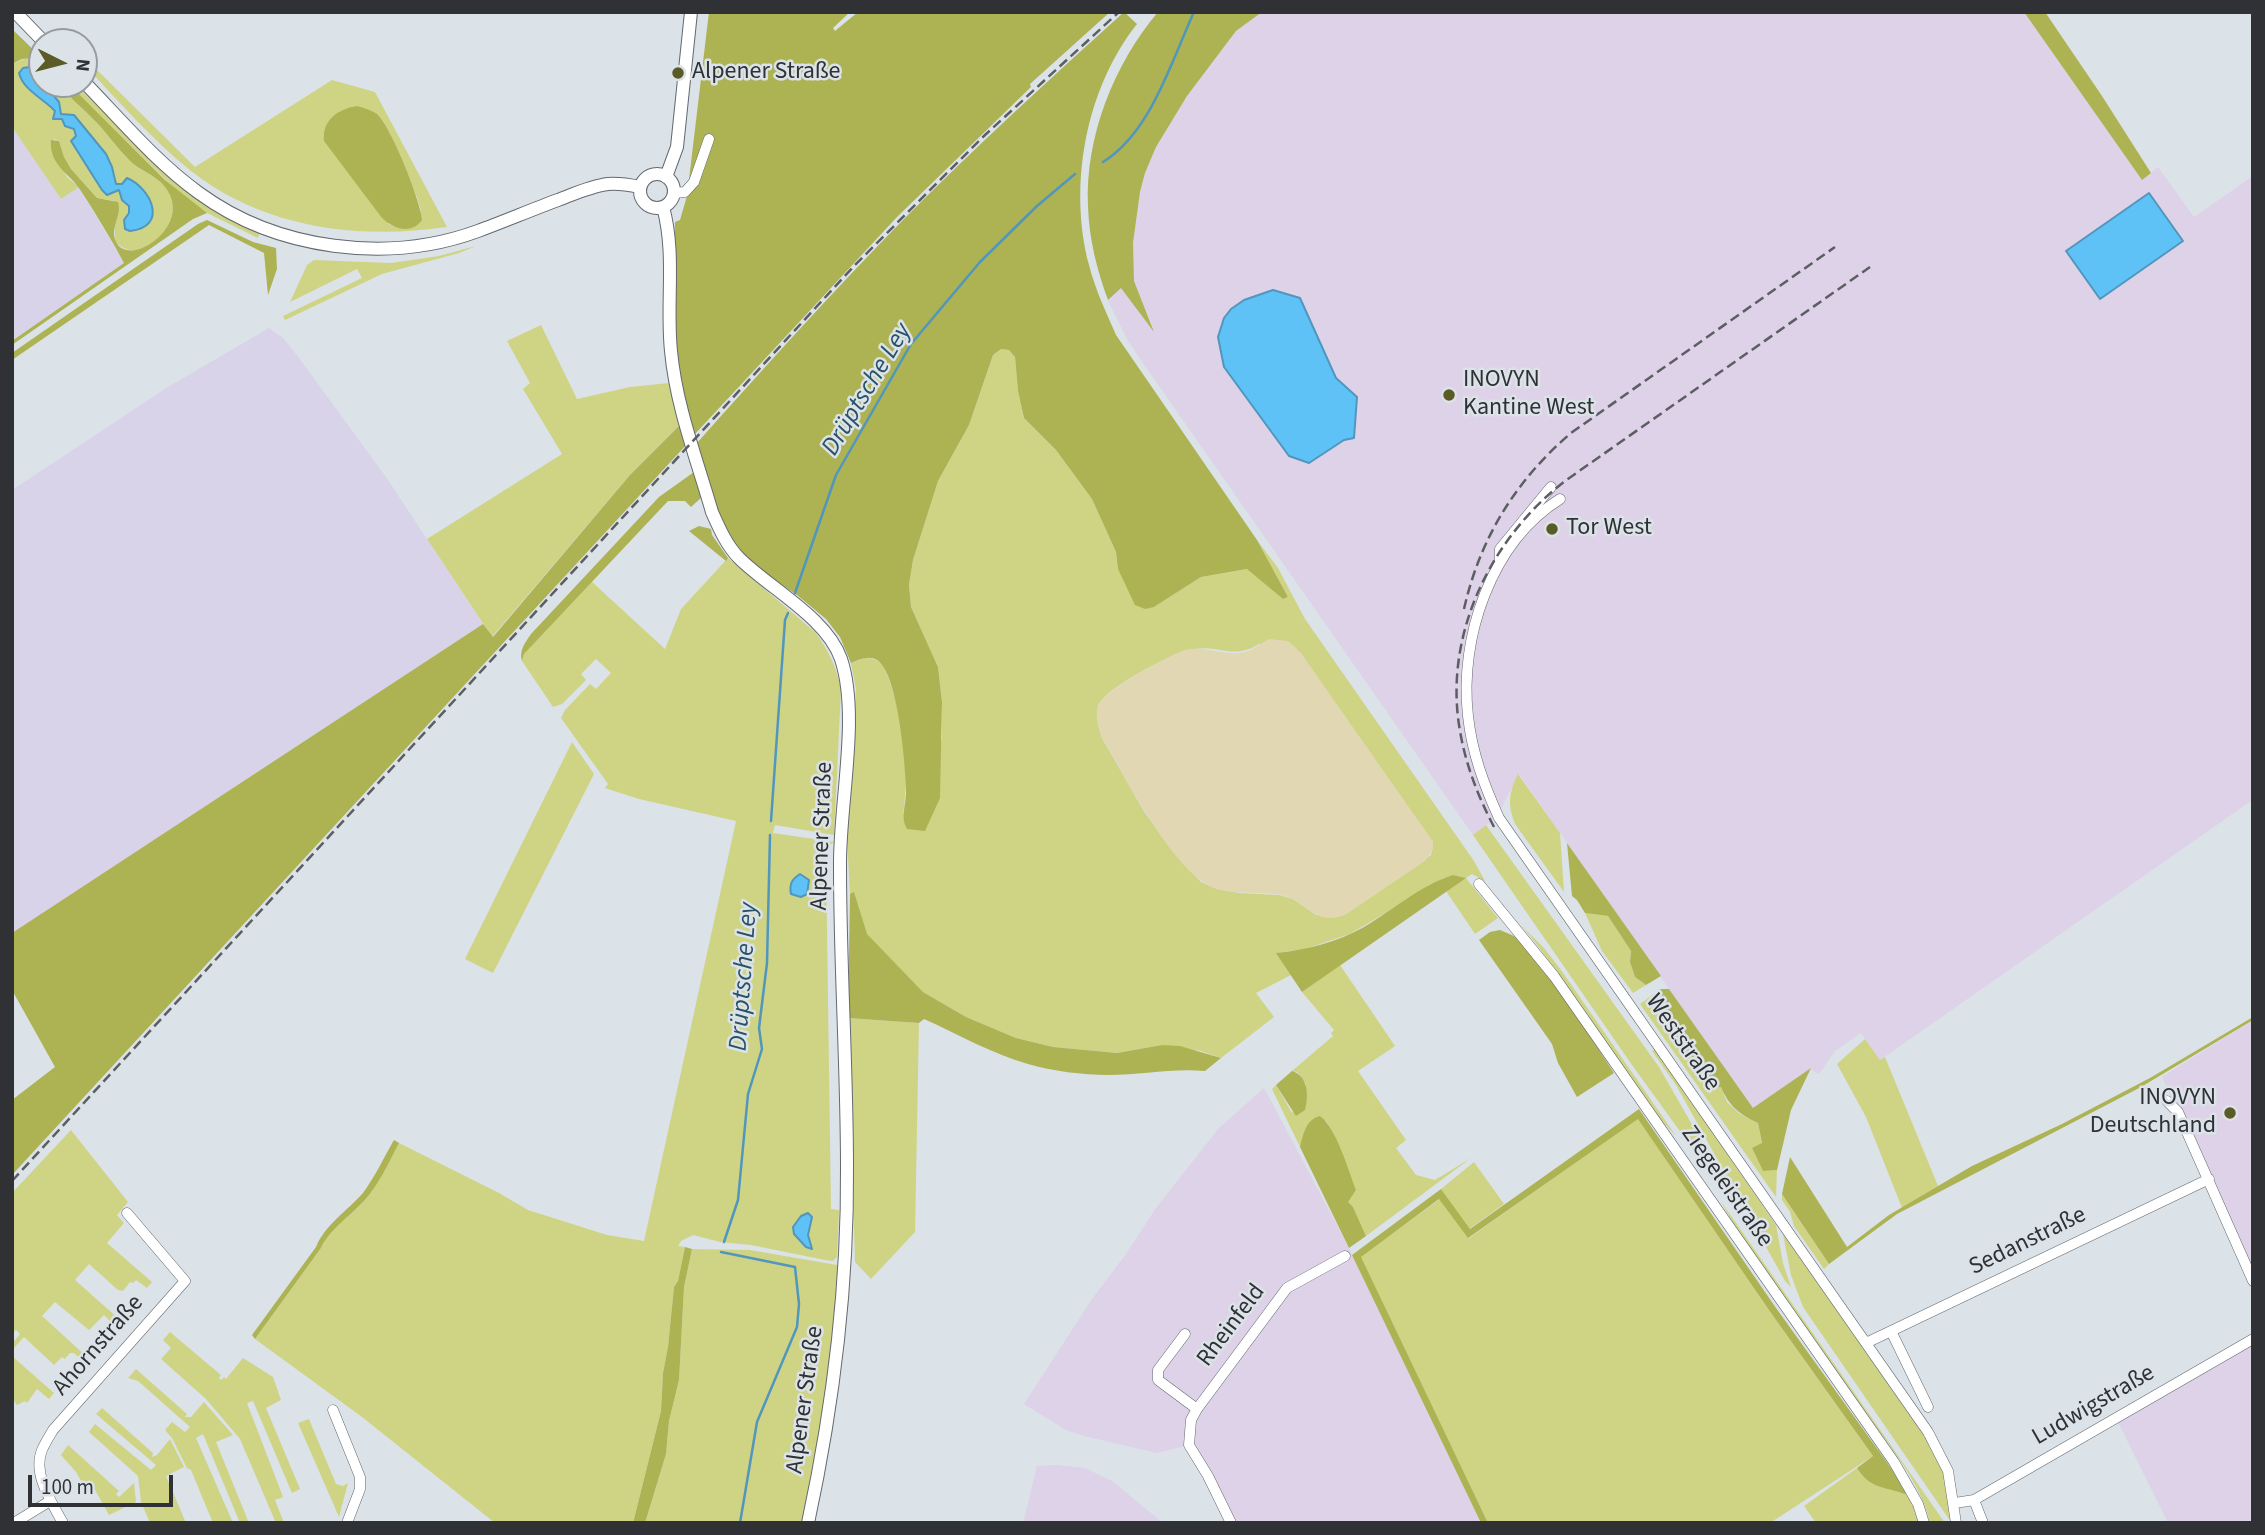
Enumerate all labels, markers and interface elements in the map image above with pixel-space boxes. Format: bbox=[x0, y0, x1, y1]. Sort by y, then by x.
north arrow bbox=[28, 28, 98, 98]
text: N bbox=[68, 57, 96, 73]
place label: Alpener Straße bbox=[692, 59, 840, 87]
marker: Alpener Straße bbox=[670, 65, 686, 81]
water label: Drüptsche Ley bbox=[816, 318, 920, 462]
place label: INOVYN Kantine West bbox=[1463, 367, 1594, 423]
marker: INOVYN Kantine West bbox=[1441, 387, 1457, 403]
place label: Tor West bbox=[1566, 515, 1652, 543]
marker: Tor West bbox=[1544, 521, 1560, 537]
street label: Alpener Straße bbox=[806, 761, 840, 911]
water label: Drüptsche Ley bbox=[724, 902, 766, 1052]
street label: Weststraße bbox=[1638, 989, 1726, 1097]
place label: INOVYN Deutschland bbox=[2090, 1085, 2216, 1141]
marker: INOVYN Deutschland bbox=[2222, 1105, 2238, 1121]
street label: Ziegeleistraße bbox=[1674, 1121, 1778, 1253]
street label: Sedanstraße bbox=[1965, 1201, 2091, 1283]
street label: Rheinfeld bbox=[1192, 1279, 1272, 1373]
street label: Ahornstraße bbox=[48, 1290, 150, 1402]
street label: Alpener Straße bbox=[781, 1324, 831, 1476]
street label: Ludwigstraße bbox=[2028, 1359, 2160, 1453]
scale bar bbox=[32, 1462, 177, 1506]
text: 100 m bbox=[41, 1472, 94, 1502]

